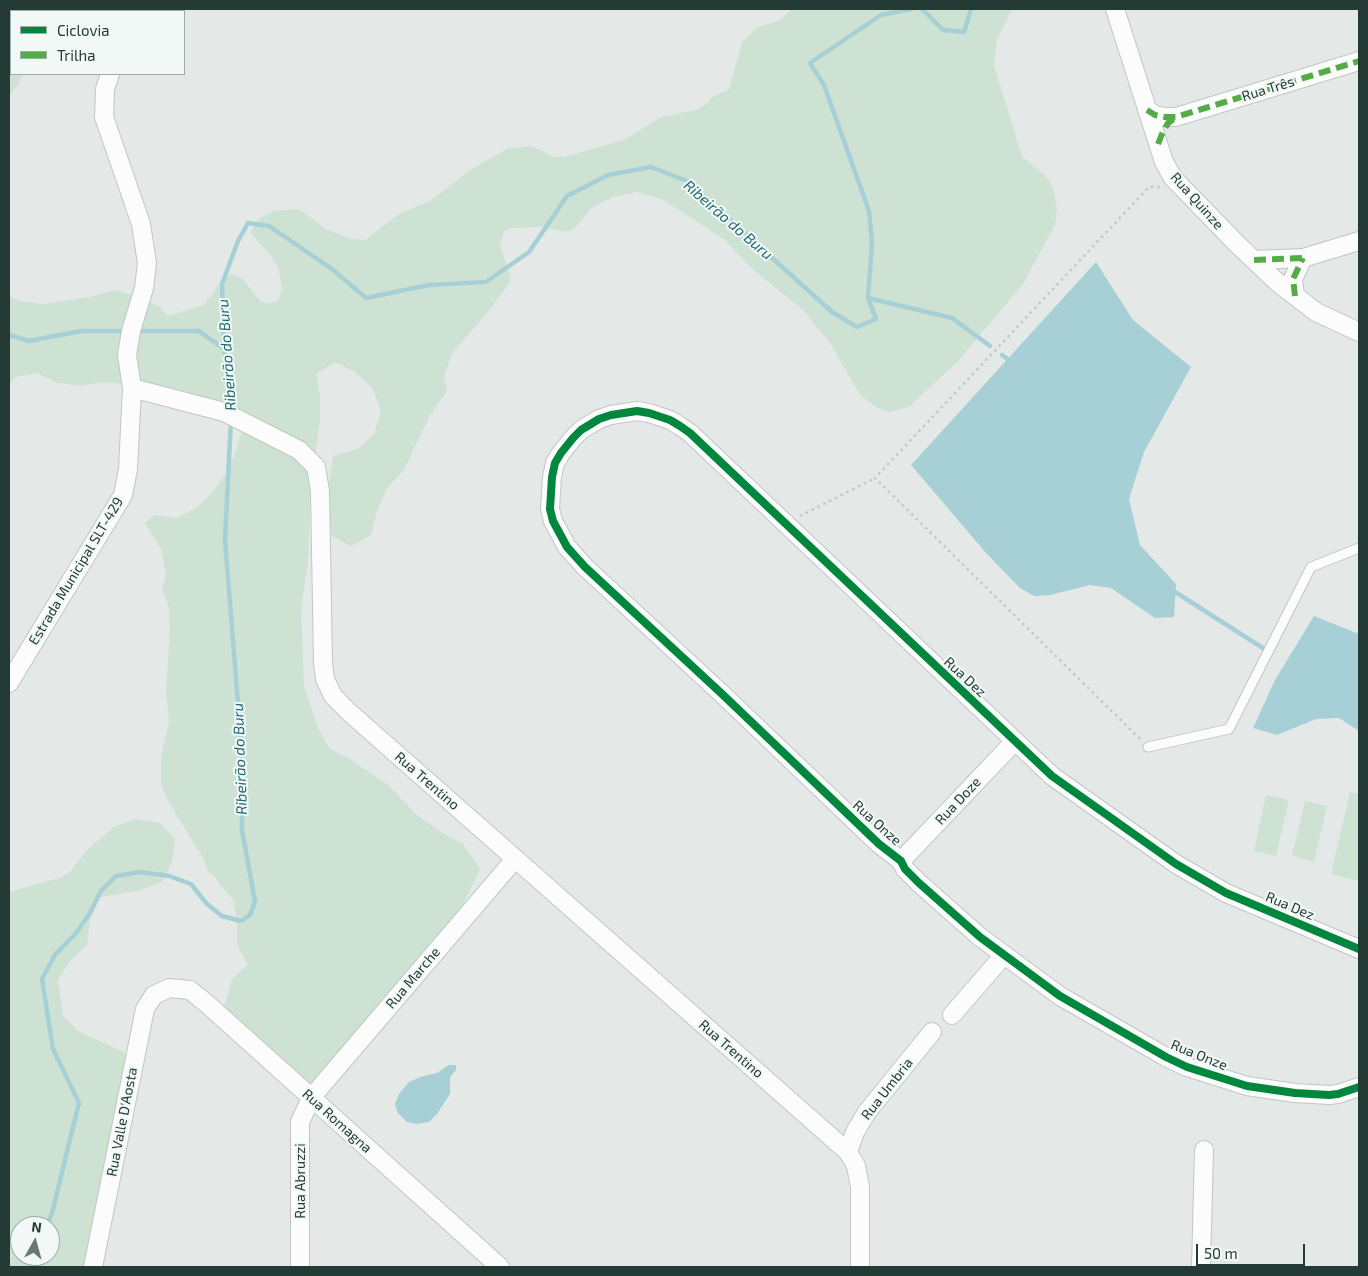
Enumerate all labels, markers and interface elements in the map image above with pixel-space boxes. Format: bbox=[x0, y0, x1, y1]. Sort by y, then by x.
legend bbox=[10, 10, 185, 75]
text: Ciclovia bbox=[57, 21, 109, 39]
text: Trilha bbox=[57, 46, 95, 64]
street label: Rua Três bbox=[1240, 73, 1296, 105]
street label: Rua Quinze bbox=[1167, 169, 1227, 233]
water label: Ribeirão do Buru bbox=[680, 176, 776, 264]
water label: Ribeirão do Buru bbox=[214, 298, 240, 412]
street label: Estrada Municipal SLT-429 bbox=[25, 494, 127, 648]
street label: Rua Dez bbox=[940, 653, 990, 701]
water label: Ribeirão do Buru bbox=[229, 703, 251, 815]
street label: Rua Trentino bbox=[391, 748, 463, 814]
street label: Rua Doze bbox=[932, 774, 984, 828]
street label: Rua Onze bbox=[849, 797, 905, 849]
street label: Rua Dez bbox=[1263, 888, 1317, 924]
street label: Rua Marche bbox=[382, 944, 444, 1012]
street label: Rua Trentino bbox=[695, 1016, 767, 1082]
street label: Rua Onze bbox=[1168, 1036, 1230, 1074]
street label: Rua Umbria bbox=[858, 1055, 916, 1123]
street label: Rua Valle D'Aosta bbox=[103, 1066, 141, 1178]
street label: Rua Romagna bbox=[299, 1085, 375, 1157]
street label: Rua Abruzzi bbox=[292, 1143, 308, 1219]
north arrow bbox=[10, 1216, 60, 1266]
text: N bbox=[31, 1218, 43, 1236]
scale bar bbox=[1198, 1234, 1307, 1266]
text: 50 m bbox=[1204, 1244, 1238, 1262]

